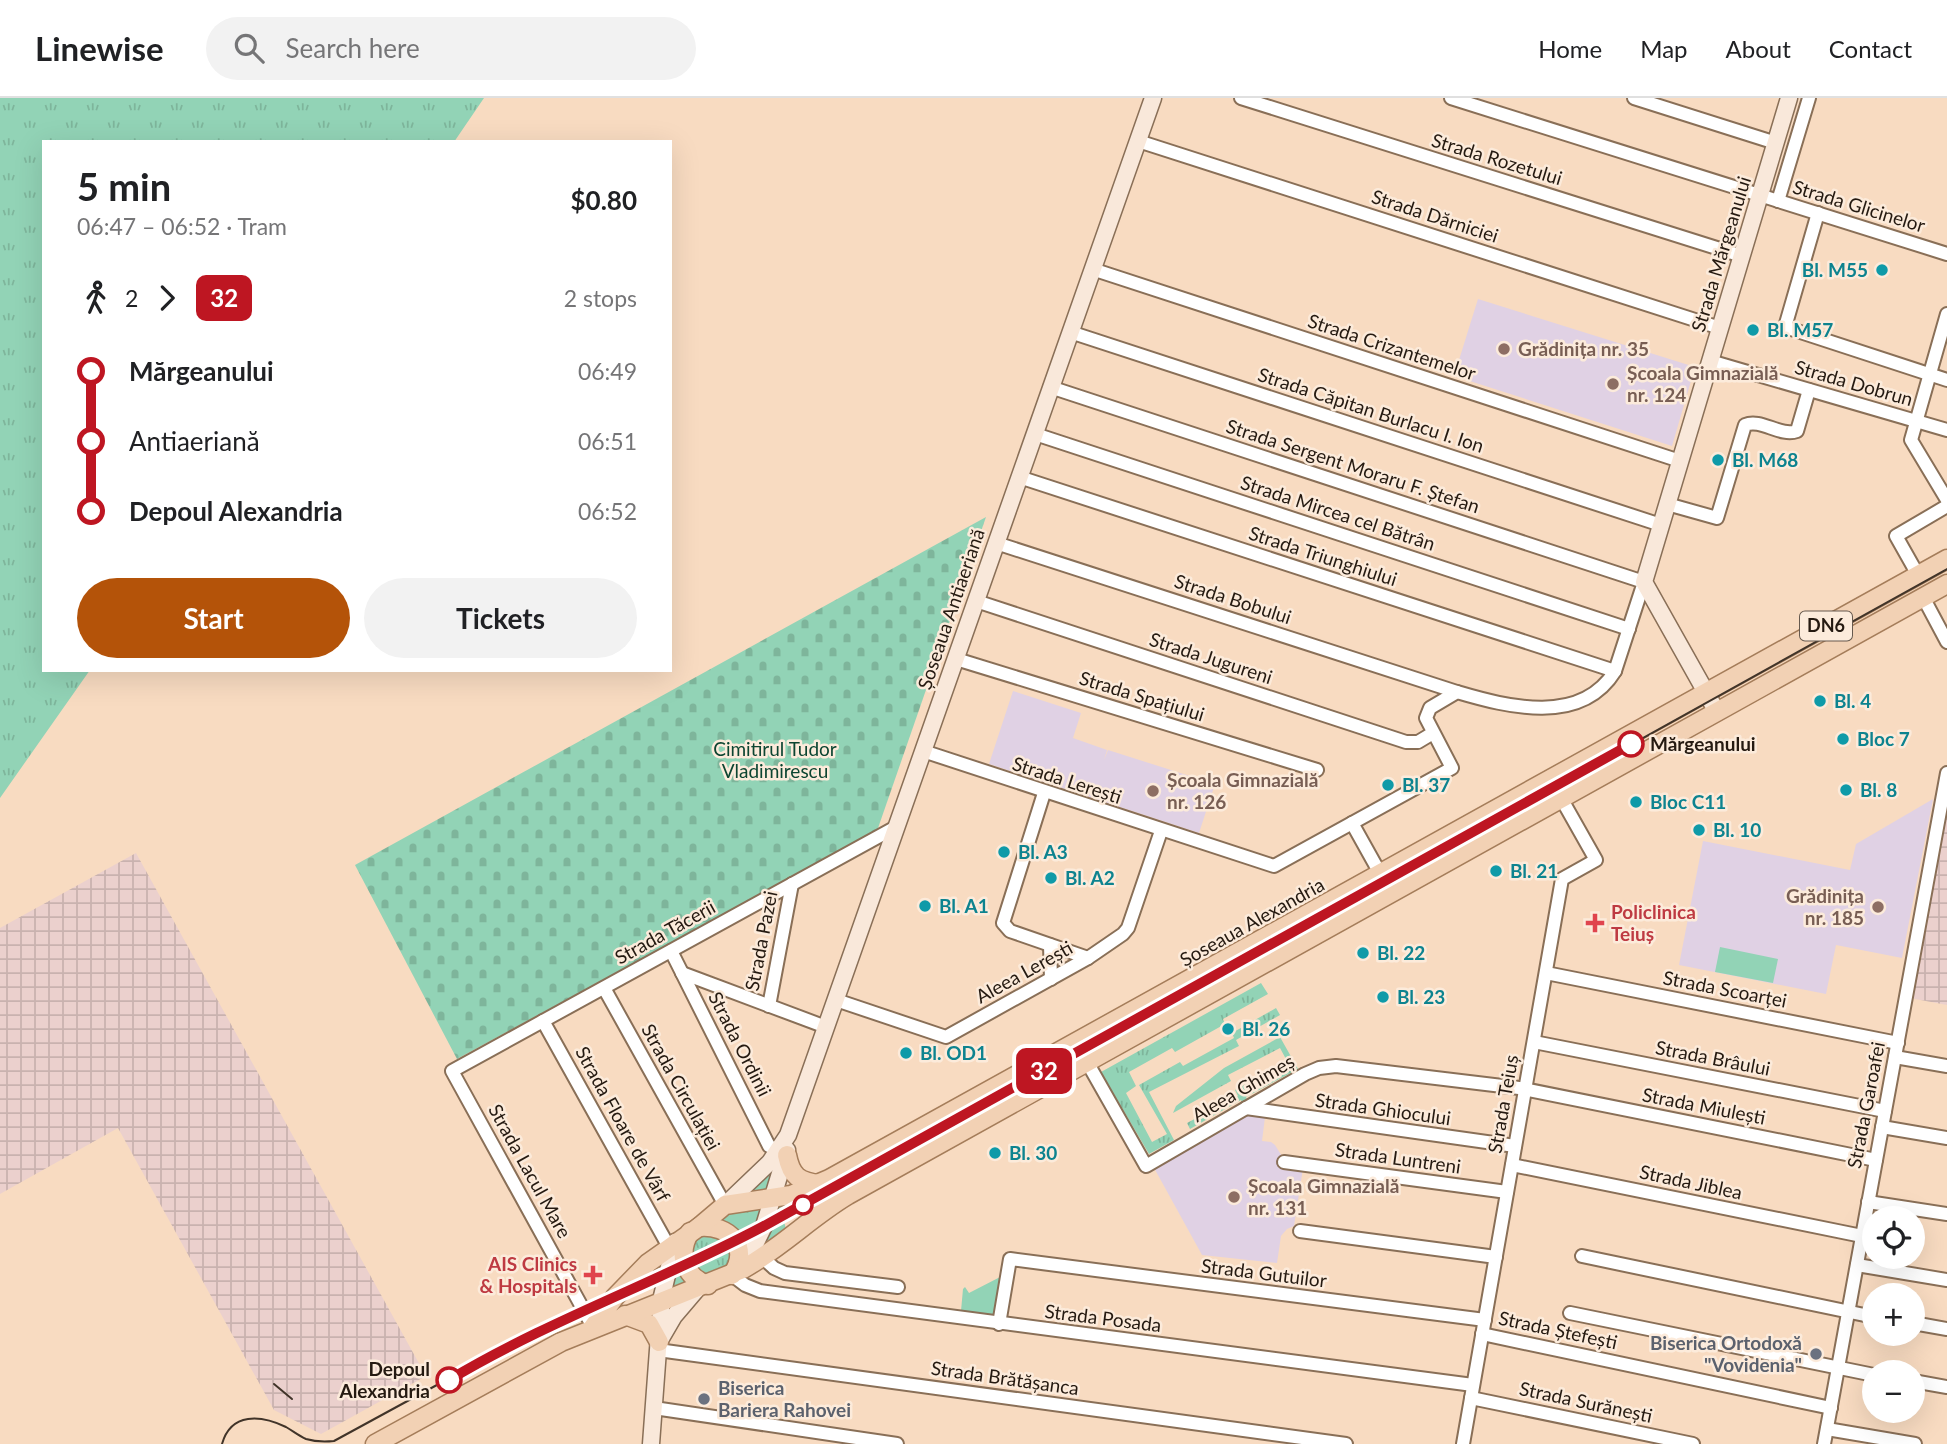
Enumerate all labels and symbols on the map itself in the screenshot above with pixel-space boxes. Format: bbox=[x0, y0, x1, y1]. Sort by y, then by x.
street label: Strada Rozetului bbox=[1429, 128, 1565, 189]
street label: Strada Mărgeanului bbox=[1686, 173, 1755, 334]
street label: Strada Glicinelor bbox=[1790, 174, 1928, 237]
street label: Strada Dărniciei bbox=[1369, 184, 1501, 247]
place label: Bl. M55 bbox=[1802, 258, 1868, 281]
marker: Bl. M55 bbox=[1874, 262, 1890, 278]
street label: Strada Crizantemelor bbox=[1305, 309, 1479, 385]
place label: Bl. M57 bbox=[1767, 318, 1833, 341]
marker: Bl. M57 bbox=[1745, 322, 1761, 338]
place label: Grădinița nr. 35 bbox=[1518, 337, 1649, 360]
marker: Grădinița nr. 35 bbox=[1496, 341, 1512, 357]
street label: Strada Dobrun bbox=[1792, 355, 1916, 410]
place label: Școala Gimnazială nr. 124 bbox=[1627, 361, 1778, 406]
street label: Strada Căpitan Burlacu I. Ion bbox=[1255, 362, 1487, 457]
marker: Școala Gimnazială nr. 124 bbox=[1605, 376, 1621, 392]
street label: Strada Sergent Moraru F. Ștefan bbox=[1224, 414, 1483, 517]
place label: Bl. M68 bbox=[1732, 448, 1798, 471]
marker: Bl. M68 bbox=[1710, 452, 1726, 468]
street label: Strada Mircea cel Bătrân bbox=[1238, 470, 1438, 555]
street label: Strada Triunghiului bbox=[1246, 521, 1400, 590]
street label: Șoseaua Antiaeriană bbox=[912, 525, 989, 692]
street label: Strada Bobului bbox=[1172, 569, 1295, 628]
road number: DN6 bbox=[1800, 612, 1852, 640]
street label: Strada Jugureni bbox=[1147, 627, 1276, 688]
street label: Strada Spațiului bbox=[1077, 666, 1207, 725]
place label: Bl. 4 bbox=[1834, 689, 1871, 712]
marker: Bl. 4 bbox=[1812, 693, 1828, 709]
place label: Bloc 7 bbox=[1857, 727, 1910, 750]
marker: Mărgeanului bbox=[1618, 731, 1644, 757]
marker: Bloc 7 bbox=[1835, 731, 1851, 747]
place label: Mărgeanului bbox=[1650, 732, 1756, 755]
park label: Cimitirul Tudor Vladimirescu bbox=[713, 737, 837, 782]
street label: Strada Lerești bbox=[1010, 751, 1125, 808]
place label: Școala Gimnazială nr. 126 bbox=[1167, 768, 1318, 813]
place label: Bl. 37 bbox=[1402, 773, 1450, 796]
marker: Bl. 37 bbox=[1380, 777, 1396, 793]
place label: Bl. 8 bbox=[1860, 778, 1897, 801]
marker: Bl. 8 bbox=[1838, 782, 1854, 798]
marker: Școala Gimnazială nr. 126 bbox=[1145, 783, 1161, 799]
place label: Bloc C11 bbox=[1650, 790, 1726, 813]
marker: Bloc C11 bbox=[1628, 794, 1644, 810]
place label: Bl. 10 bbox=[1713, 818, 1761, 841]
marker: Bl. 10 bbox=[1691, 822, 1707, 838]
place label: Bl. A3 bbox=[1018, 840, 1068, 863]
marker: Bl. A3 bbox=[996, 844, 1012, 860]
place label: Bl. 21 bbox=[1510, 859, 1558, 882]
marker: Bl. 21 bbox=[1488, 863, 1504, 879]
place label: Bl. A2 bbox=[1065, 866, 1115, 889]
marker: Bl. A2 bbox=[1043, 870, 1059, 886]
street label: Șoseaua Alexandria bbox=[1176, 872, 1328, 971]
place label: Grădinița nr. 185 bbox=[1786, 884, 1864, 929]
street label: Strada Pazei bbox=[740, 889, 781, 993]
place label: Bl. A1 bbox=[939, 894, 989, 917]
street label: Strada Tăcerii bbox=[611, 895, 719, 969]
marker: Bl. A1 bbox=[917, 898, 933, 914]
marker: Grădinița nr. 185 bbox=[1870, 899, 1886, 915]
place label: Policlinica Teiuș bbox=[1611, 900, 1696, 945]
marker: Policlinica Teiuș bbox=[1585, 913, 1605, 933]
street label: Aleea Lerești bbox=[971, 936, 1076, 1008]
place label: Bl. 22 bbox=[1377, 941, 1425, 964]
marker: Bl. 22 bbox=[1355, 945, 1371, 961]
street label: Strada Scoarței bbox=[1661, 965, 1789, 1012]
place label: Bl. 23 bbox=[1397, 985, 1445, 1008]
street label: Strada Ordinii bbox=[704, 988, 777, 1100]
marker: Bl. 23 bbox=[1375, 989, 1391, 1005]
place label: Bl. 26 bbox=[1242, 1017, 1290, 1040]
street label: Strada Circulației bbox=[637, 1020, 726, 1154]
marker: Bl. 26 bbox=[1220, 1021, 1236, 1037]
street label: Strada Brâului bbox=[1654, 1035, 1772, 1080]
street label: Strada Garoafei bbox=[1842, 1040, 1889, 1170]
place label: Bl. OD1 bbox=[920, 1041, 987, 1064]
street label: Strada Floare de Vârf bbox=[571, 1042, 676, 1206]
marker: Bl. OD1 bbox=[898, 1045, 914, 1061]
line badge: 32 bbox=[1012, 1048, 1076, 1094]
street label: Aleea Ghimeș bbox=[1187, 1049, 1298, 1126]
street label: Strada Teiuș bbox=[1483, 1053, 1522, 1155]
street label: Strada Miulești bbox=[1641, 1082, 1768, 1129]
street label: Strada Ghiocului bbox=[1314, 1088, 1452, 1129]
street label: Strada Lacul Mare bbox=[484, 1100, 577, 1242]
street label: Strada Luntreni bbox=[1334, 1137, 1462, 1178]
place label: Bl. 30 bbox=[1009, 1141, 1057, 1164]
marker: Bl. 30 bbox=[987, 1145, 1003, 1161]
street label: Strada Jiblea bbox=[1638, 1159, 1745, 1204]
place label: Școala Gimnazială nr. 131 bbox=[1248, 1174, 1399, 1219]
marker: Școala Gimnazială nr. 131 bbox=[1226, 1189, 1242, 1205]
unlabelled marker bbox=[793, 1195, 813, 1215]
place label: AIS Clinics & Hospitals bbox=[480, 1252, 577, 1297]
street label: Strada Gutuilor bbox=[1200, 1253, 1328, 1292]
marker: AIS Clinics & Hospitals bbox=[583, 1265, 603, 1285]
street label: Strada Posada bbox=[1043, 1299, 1163, 1336]
street label: Strada Ștefești bbox=[1497, 1306, 1620, 1353]
place label: Biserica Ortodoxă "Vovidenia" bbox=[1650, 1331, 1802, 1376]
marker: Biserica Ortodoxă "Vovidenia" bbox=[1808, 1346, 1824, 1362]
street label: Strada Brătășanca bbox=[930, 1356, 1080, 1399]
place label: Depoul Alexandria bbox=[338, 1357, 430, 1402]
marker: Depoul Alexandria bbox=[436, 1367, 462, 1393]
place label: Biserica Bariera Rahovei bbox=[718, 1376, 851, 1421]
street label: Strada Surănești bbox=[1518, 1376, 1655, 1427]
marker: Biserica Bariera Rahovei bbox=[696, 1391, 712, 1407]

